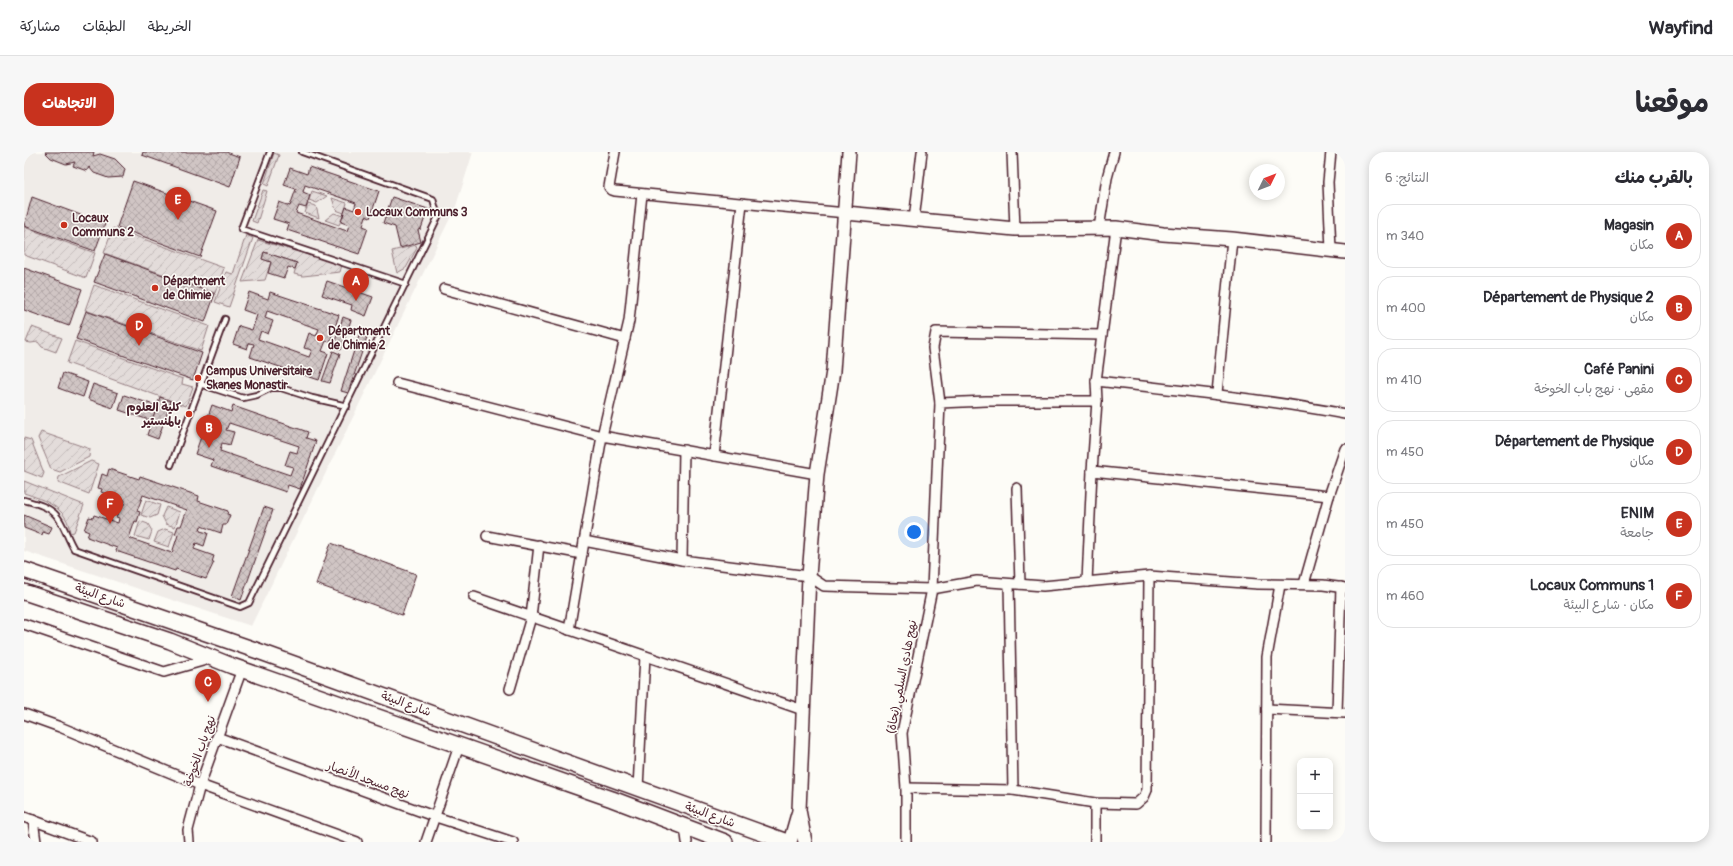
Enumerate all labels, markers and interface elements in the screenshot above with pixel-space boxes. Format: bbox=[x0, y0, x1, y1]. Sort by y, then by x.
text: Wayfind bbox=[1649, 16, 1713, 40]
text: مشاركة bbox=[20, 18, 60, 35]
text: الطبقات bbox=[82, 18, 126, 35]
text: الخريطة bbox=[148, 18, 191, 35]
button: الاتجاهات bbox=[24, 83, 114, 126]
text: موقعنا bbox=[1635, 86, 1709, 121]
north arrow bbox=[1249, 164, 1285, 200]
text: بالقرب منك bbox=[1615, 167, 1693, 188]
text: النتائج: 6 bbox=[1385, 170, 1429, 186]
pin: E bbox=[165, 187, 191, 220]
place label: Locaux Communs 3 bbox=[366, 205, 468, 220]
marker: Locaux Communs 3 bbox=[353, 207, 363, 217]
place label: Locaux Communs 2 bbox=[72, 211, 134, 240]
text: Magasin bbox=[1604, 216, 1654, 235]
marker: Locaux Communs 2 bbox=[59, 220, 69, 230]
text: 340 m bbox=[1386, 228, 1424, 244]
text: A bbox=[1675, 228, 1683, 244]
text: مكان bbox=[1630, 237, 1654, 253]
pin: A bbox=[343, 268, 369, 301]
place label: Départment de Chimie bbox=[163, 274, 226, 303]
marker: Départment de Chimie bbox=[150, 283, 160, 293]
text: Département de Physique 2 bbox=[1483, 288, 1654, 307]
text: 400 m bbox=[1386, 300, 1426, 316]
text: B bbox=[1675, 300, 1683, 316]
text: مكان bbox=[1630, 309, 1654, 325]
pin: D bbox=[126, 313, 152, 346]
place label: Départment de Chimie 2 bbox=[328, 324, 391, 353]
marker: Départment de Chimie 2 bbox=[315, 333, 325, 343]
text: Café Panini bbox=[1584, 360, 1654, 379]
place label: Campus Universitaire Skanes Monastir bbox=[206, 364, 313, 393]
text: 410 m bbox=[1386, 372, 1422, 388]
text: C bbox=[1675, 372, 1683, 388]
marker: Campus Universitaire Skanes Monastir bbox=[193, 373, 203, 383]
text: مقهى · نهج باب الخوخة bbox=[1534, 381, 1654, 397]
place label: كلية العلوم بالمنستير bbox=[126, 400, 182, 429]
marker: كلية العلوم بالمنستير bbox=[184, 409, 194, 419]
pin: B bbox=[196, 415, 222, 448]
text: Département de Physique bbox=[1495, 432, 1654, 451]
text: 450 m bbox=[1386, 444, 1424, 460]
text: D bbox=[1675, 444, 1683, 460]
text: مكان bbox=[1630, 453, 1654, 469]
pin: F bbox=[97, 491, 123, 524]
text: ENIM bbox=[1621, 504, 1654, 523]
text: 450 m bbox=[1386, 516, 1424, 532]
text: E bbox=[1676, 516, 1682, 532]
your location bbox=[904, 522, 924, 542]
text: جامعة bbox=[1620, 525, 1654, 541]
text: Locaux Communs 1 bbox=[1530, 576, 1654, 595]
street label: شارع البيئة bbox=[73, 580, 127, 613]
text: 460 m bbox=[1386, 588, 1424, 604]
text: F bbox=[1675, 588, 1683, 604]
text: مكان · شارع البيئة bbox=[1564, 597, 1654, 613]
street label: نهج هادي السلمي (نحاة) bbox=[884, 619, 923, 736]
pin: C bbox=[195, 669, 221, 702]
street label: شارع البيئة bbox=[379, 688, 433, 721]
street label: نهج باب الخوخة bbox=[181, 714, 220, 789]
street label: نهج مسجد الأنصار bbox=[323, 757, 412, 803]
map controls bbox=[1297, 758, 1333, 830]
button: + bbox=[1297, 758, 1333, 794]
button: − bbox=[1297, 794, 1333, 830]
street label: شارع البيئة bbox=[683, 799, 737, 832]

